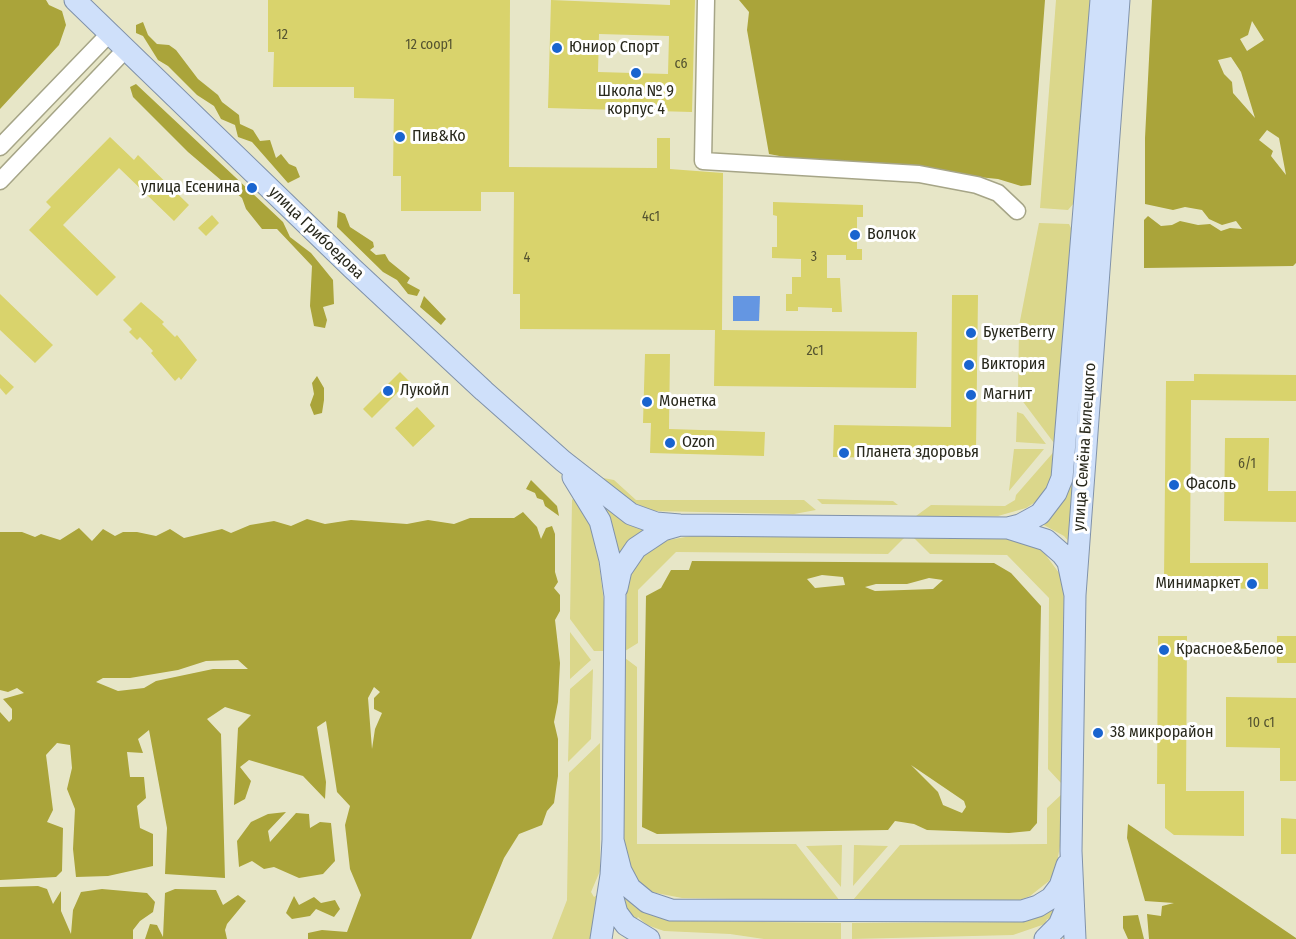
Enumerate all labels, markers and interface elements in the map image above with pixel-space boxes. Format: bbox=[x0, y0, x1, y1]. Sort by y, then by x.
house number: 12 bbox=[276, 27, 288, 43]
house number: 12 соор1 bbox=[405, 37, 453, 53]
place label: Юниор Спорт bbox=[569, 38, 659, 58]
marker: Юниор Спорт bbox=[550, 41, 564, 55]
house number: с6 bbox=[675, 56, 687, 72]
marker: Школа № 9 корпус 4 bbox=[629, 66, 643, 80]
place label: Школа № 9 корпус 4 bbox=[598, 82, 674, 120]
place label: Пив&Ко bbox=[412, 127, 466, 147]
marker: Пив&Ко bbox=[393, 130, 407, 144]
place label: улица Есенина bbox=[141, 178, 240, 198]
marker: улица Есенина bbox=[245, 181, 259, 195]
street label: улица Грибоедова bbox=[264, 183, 368, 283]
house number: 4с1 bbox=[642, 209, 660, 225]
place label: Волчок bbox=[867, 225, 916, 245]
marker: Волчок bbox=[848, 228, 862, 242]
house number: 3 bbox=[811, 249, 817, 265]
house number: 4 bbox=[524, 250, 530, 266]
place label: БукетBerry bbox=[983, 323, 1055, 343]
marker: БукетBerry bbox=[964, 326, 978, 340]
house number: 2с1 bbox=[806, 343, 824, 359]
place label: Виктория bbox=[981, 355, 1045, 375]
marker: Виктория bbox=[962, 358, 976, 372]
street label: улица Семёна Билецкого bbox=[1070, 362, 1100, 532]
place label: Лукойл bbox=[400, 381, 449, 401]
marker: Лукойл bbox=[381, 384, 395, 398]
place label: Магнит bbox=[983, 385, 1032, 405]
marker: Магнит bbox=[964, 388, 978, 402]
place label: Монетка bbox=[659, 392, 716, 412]
marker: Монетка bbox=[640, 395, 654, 409]
place label: Ozon bbox=[682, 433, 715, 453]
marker: Ozon bbox=[663, 436, 677, 450]
place label: Планета здоровья bbox=[856, 443, 979, 463]
marker: Планета здоровья bbox=[837, 446, 851, 460]
house number: 6/1 bbox=[1238, 456, 1256, 472]
place label: Фасоль bbox=[1186, 475, 1236, 495]
marker: Фасоль bbox=[1167, 478, 1181, 492]
place label: Минимаркет bbox=[1155, 574, 1240, 594]
marker: Минимаркет bbox=[1245, 577, 1259, 591]
place label: Красное&Белое bbox=[1176, 640, 1284, 660]
marker: Красное&Белое bbox=[1157, 643, 1171, 657]
house number: 10 с1 bbox=[1247, 715, 1275, 731]
place label: 38 микрорайон bbox=[1110, 723, 1213, 743]
marker: 38 микрорайон bbox=[1091, 726, 1105, 740]

